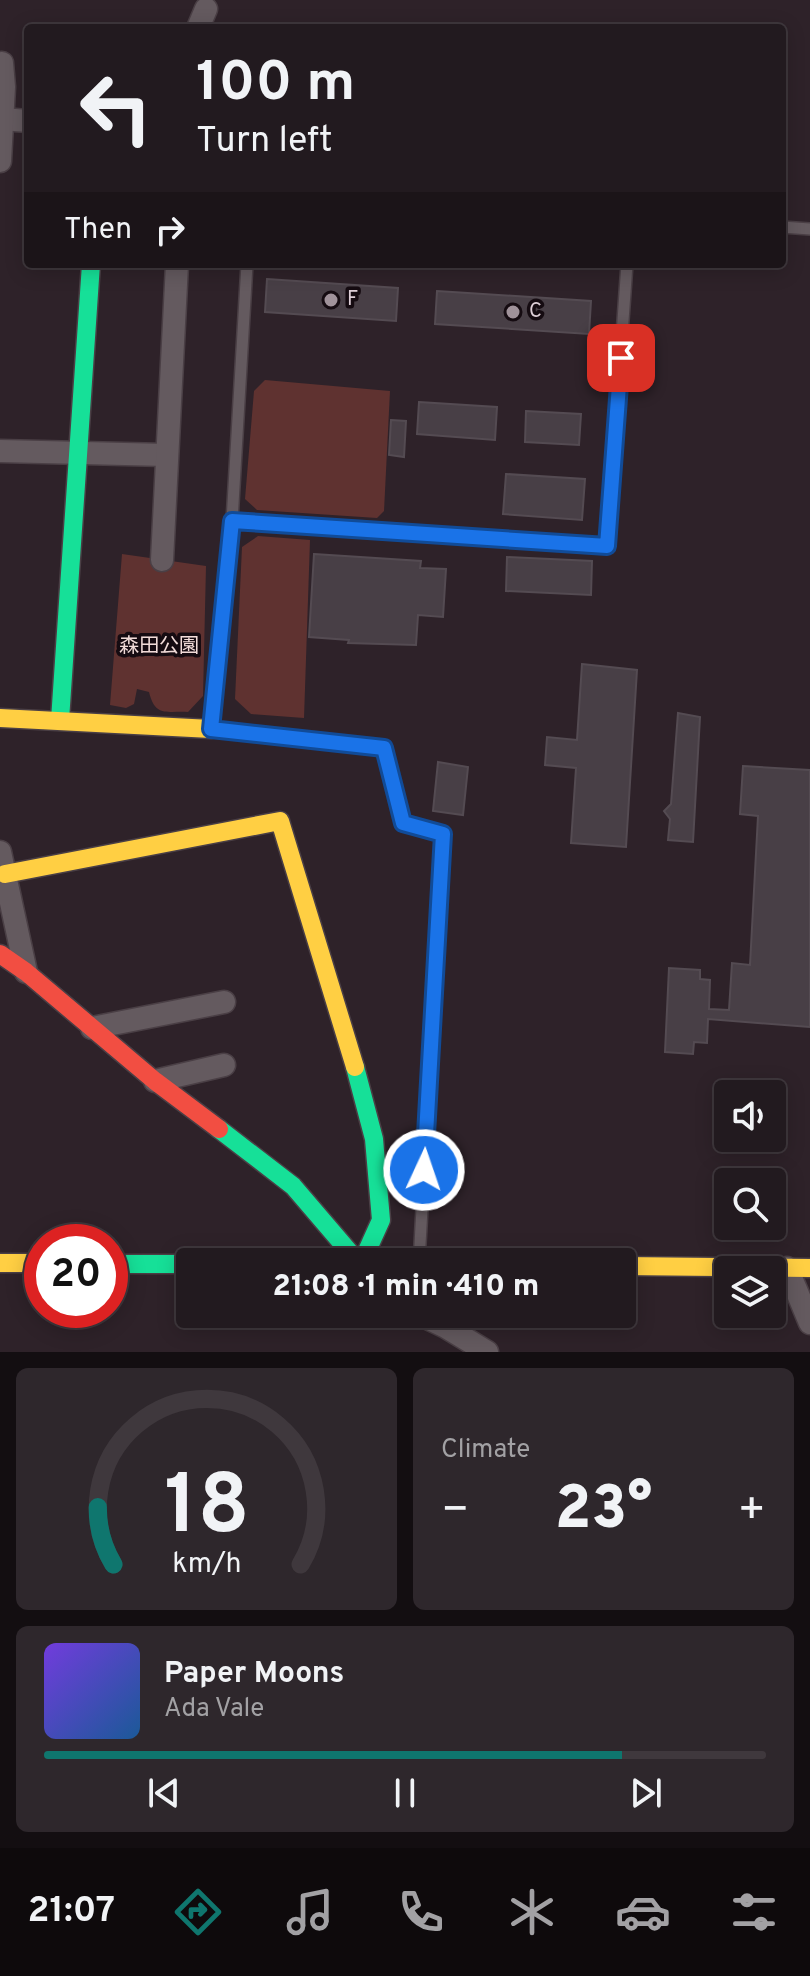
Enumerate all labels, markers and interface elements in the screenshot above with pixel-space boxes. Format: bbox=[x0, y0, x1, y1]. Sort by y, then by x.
text: 100 m bbox=[196, 50, 355, 120]
icon: left bbox=[64, 56, 168, 160]
text: Turn left bbox=[196, 119, 333, 165]
icon: right bbox=[148, 208, 192, 252]
text: Then bbox=[64, 212, 132, 249]
place label: F bbox=[347, 287, 358, 313]
marker: F bbox=[322, 291, 340, 309]
place label: C bbox=[529, 299, 542, 325]
marker: C bbox=[504, 303, 522, 321]
pin bbox=[587, 324, 655, 392]
icon: arrive bbox=[599, 336, 643, 380]
park label: 森田公園 bbox=[119, 634, 199, 660]
map controls bbox=[714, 1080, 786, 1328]
button: sound bbox=[714, 1080, 786, 1152]
position arrow bbox=[382, 1128, 466, 1212]
button: search bbox=[714, 1168, 786, 1240]
speed limit sign: 20 bbox=[24, 1224, 128, 1328]
button: layers bbox=[714, 1256, 786, 1328]
text: 21:08 · 1 min · 410 m bbox=[273, 1269, 539, 1306]
text: Climate bbox=[441, 1434, 530, 1467]
text: 18 bbox=[164, 1458, 249, 1563]
text: 23° bbox=[555, 1474, 652, 1550]
text: − bbox=[441, 1484, 469, 1540]
text: + bbox=[738, 1484, 766, 1540]
text: km/h bbox=[172, 1547, 241, 1583]
text: Paper Moons bbox=[164, 1656, 344, 1693]
text: Ada Vale bbox=[164, 1693, 264, 1726]
icon: previous bbox=[142, 1771, 186, 1815]
icon: pause bbox=[383, 1771, 427, 1815]
icon: next bbox=[624, 1771, 668, 1815]
icon: directions bbox=[170, 1884, 226, 1940]
icon: music bbox=[282, 1884, 338, 1940]
icon: phone bbox=[393, 1884, 449, 1940]
icon: climate bbox=[504, 1884, 560, 1940]
icon: car bbox=[615, 1884, 671, 1940]
icon: filters bbox=[726, 1884, 782, 1940]
text: 21:07 bbox=[28, 1889, 115, 1935]

